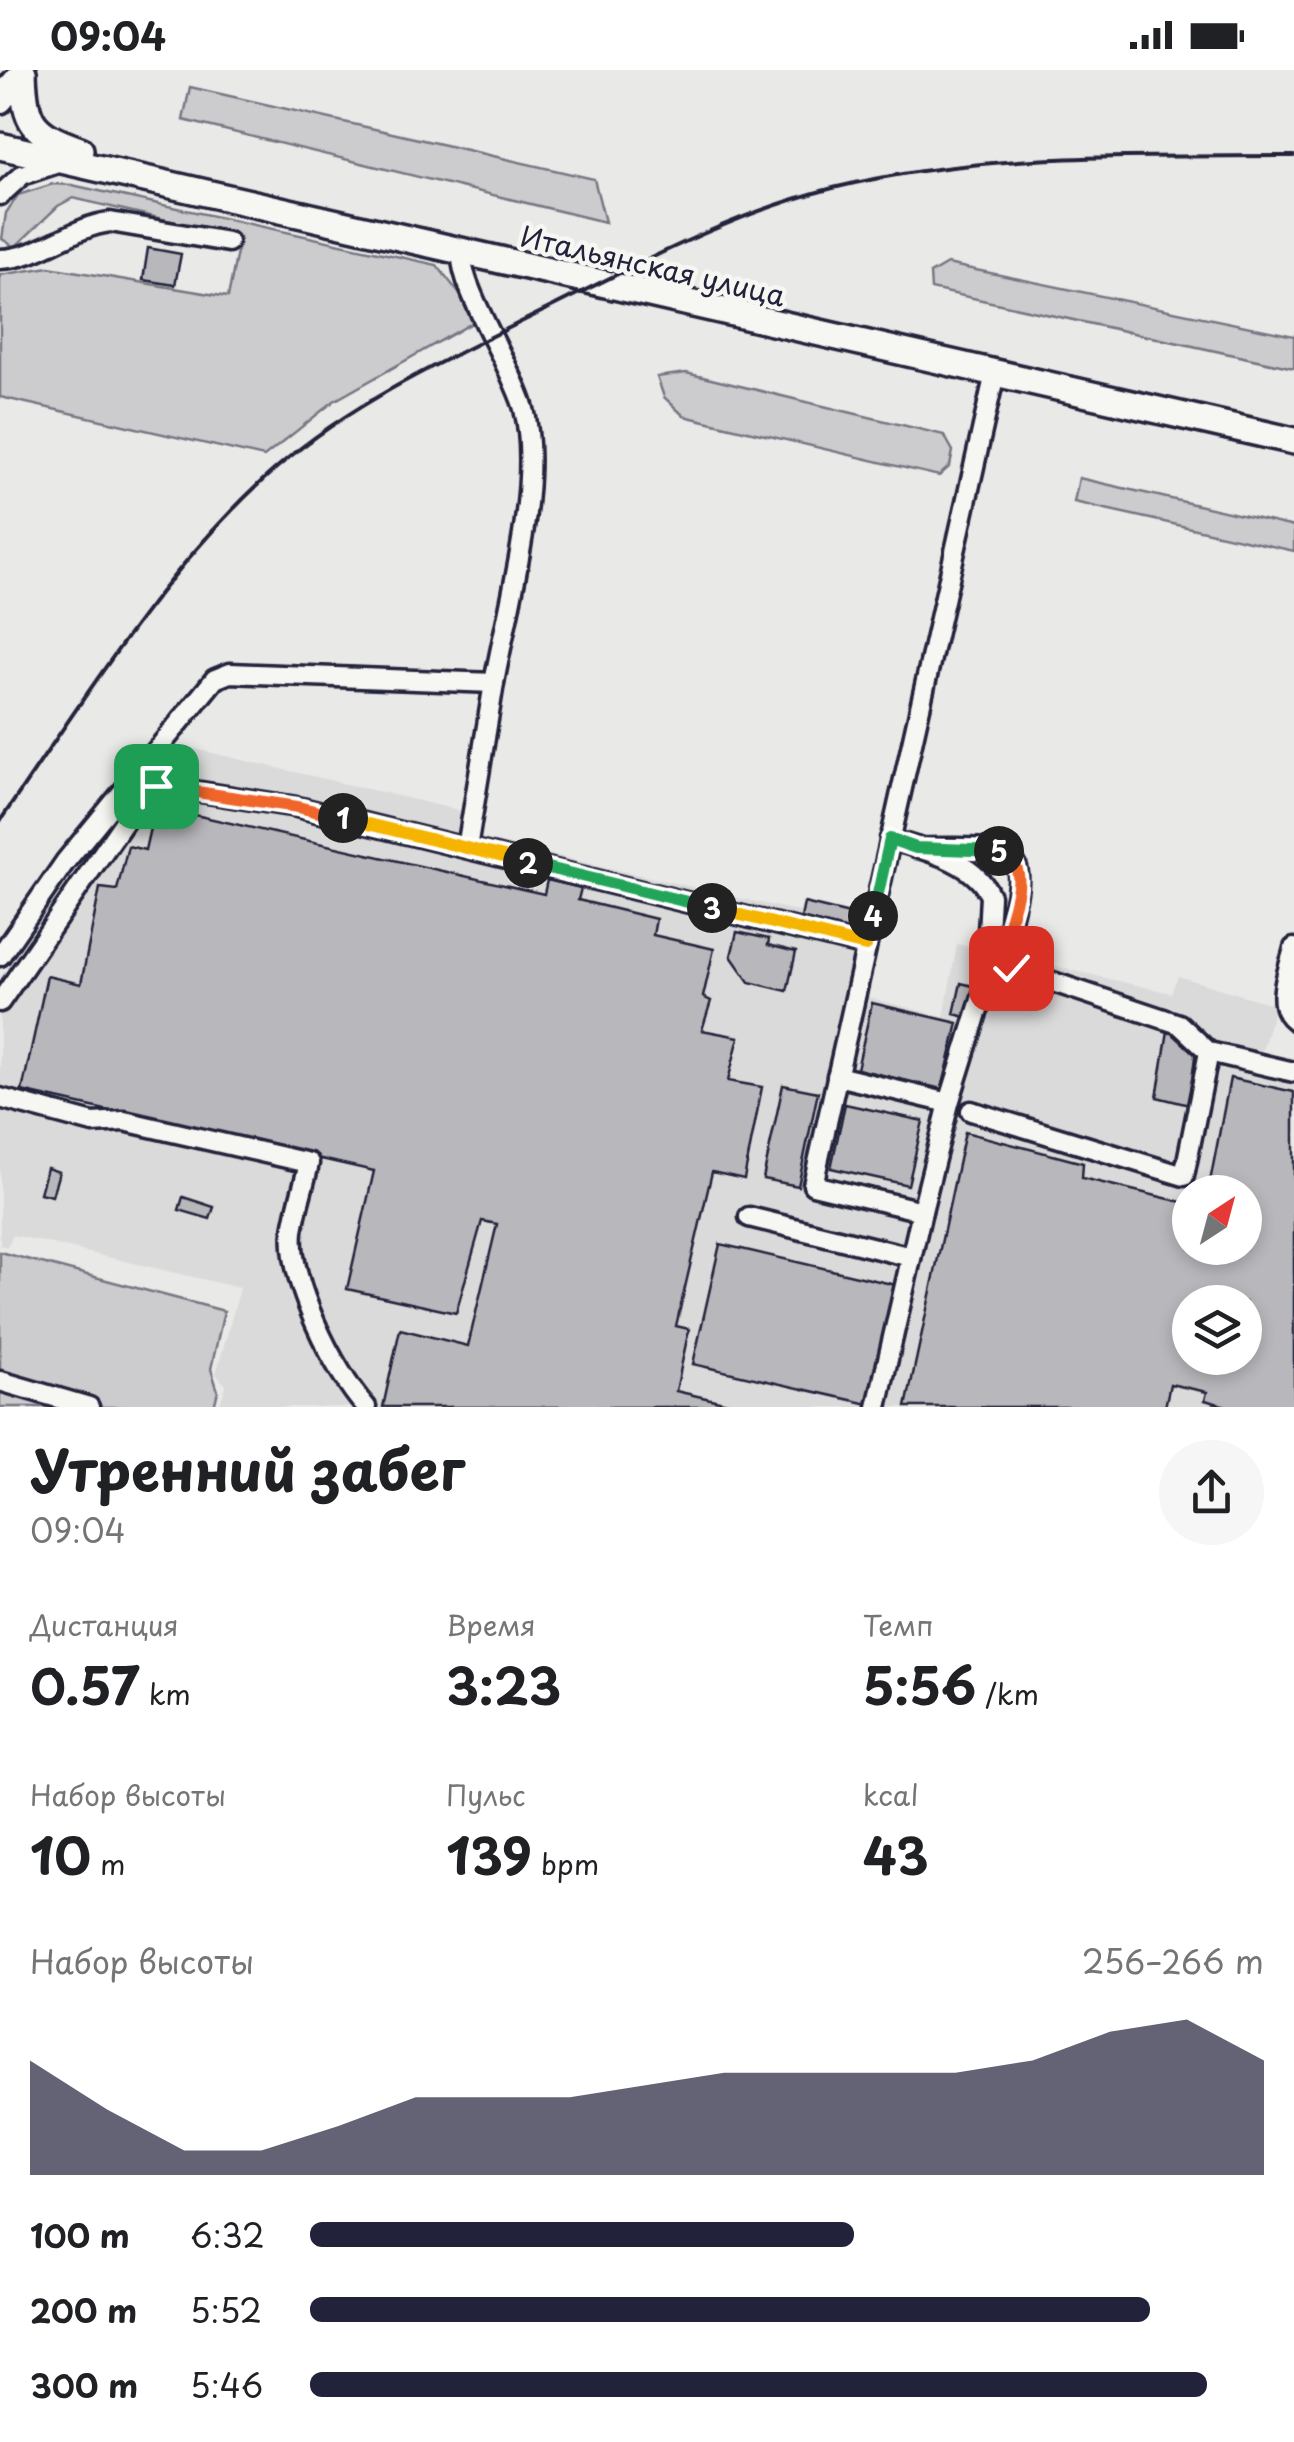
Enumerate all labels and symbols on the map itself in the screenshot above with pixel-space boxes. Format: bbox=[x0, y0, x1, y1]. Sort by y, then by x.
street label: Итальянская улица bbox=[517, 214, 790, 316]
pin bbox=[114, 744, 199, 829]
pin: 1 bbox=[318, 793, 368, 843]
pin: 5 bbox=[974, 826, 1024, 876]
pin: 2 bbox=[503, 838, 553, 888]
pin: 3 bbox=[687, 883, 737, 933]
pin: 4 bbox=[848, 891, 898, 941]
pin bbox=[969, 926, 1054, 1011]
north arrow bbox=[1172, 1175, 1262, 1265]

